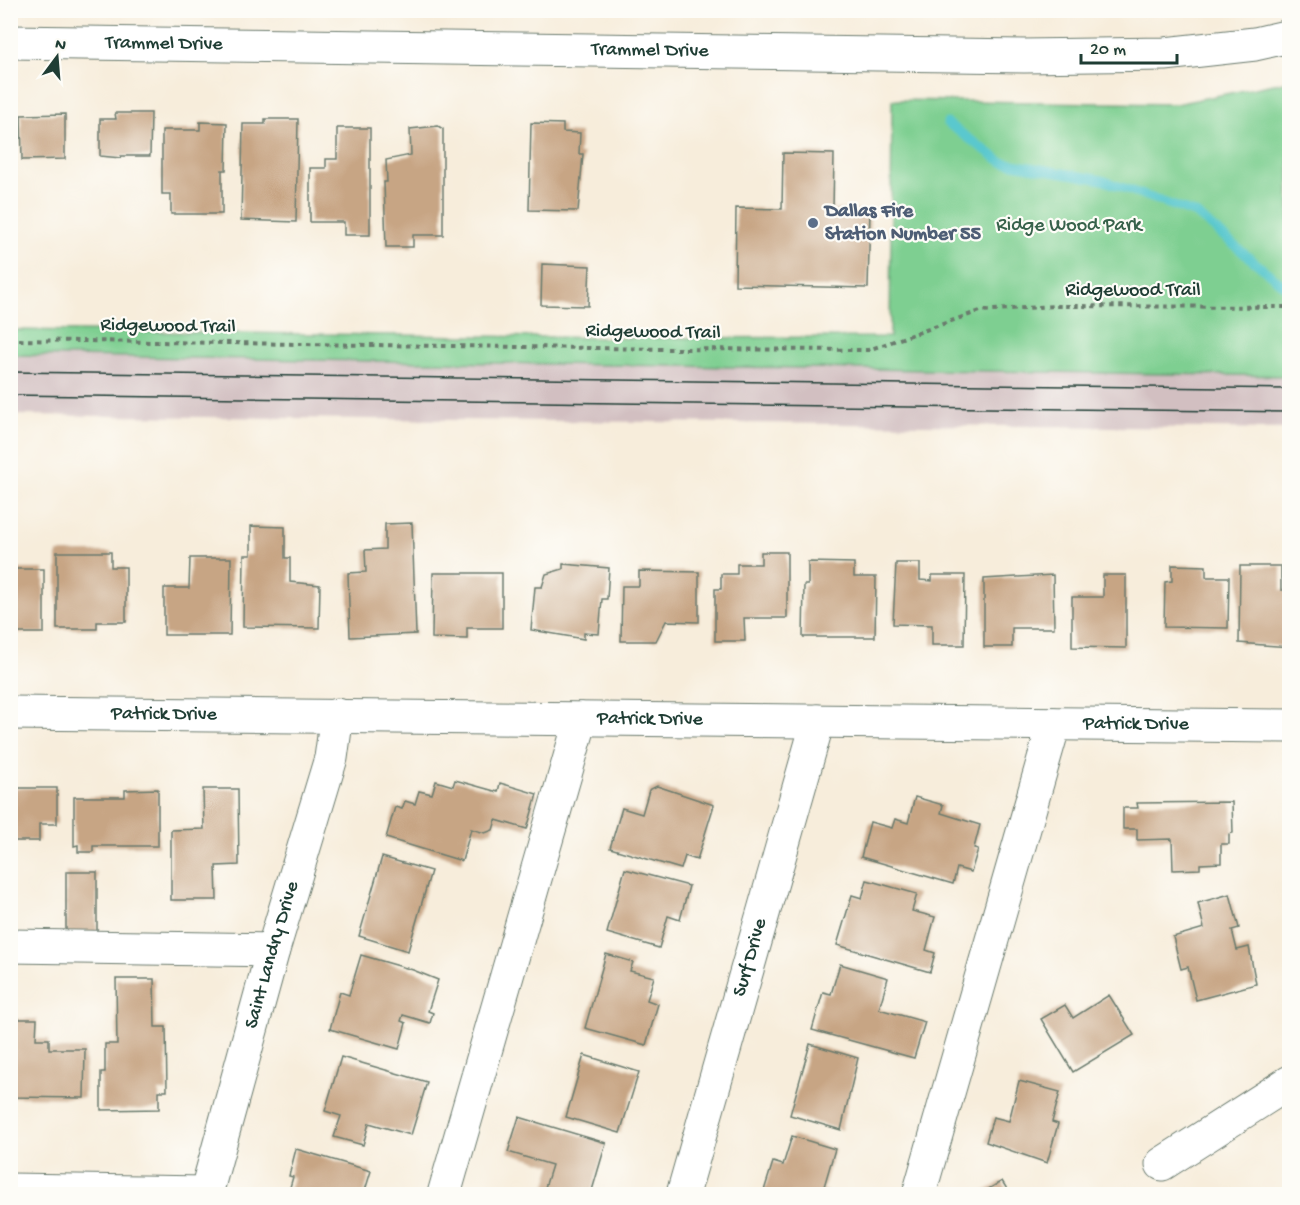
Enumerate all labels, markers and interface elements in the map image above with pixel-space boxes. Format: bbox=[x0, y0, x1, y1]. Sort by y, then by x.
north arrow bbox=[27, 27, 87, 87]
scale bar bbox=[1081, 27, 1177, 65]
street label: Trammel Drive bbox=[104, 32, 224, 56]
text: N bbox=[53, 35, 68, 57]
street label: Trammel Drive bbox=[590, 39, 709, 63]
text: 20 m bbox=[1090, 40, 1126, 61]
place label: Dallas Fire Station Number 55 bbox=[823, 201, 982, 247]
park label: Ridge Wood Park bbox=[996, 215, 1144, 238]
marker: Dallas Fire Station Number 55 bbox=[806, 216, 820, 230]
street label: Ridgewood Trail bbox=[1065, 280, 1201, 303]
street label: Ridgewood Trail bbox=[100, 314, 236, 340]
street label: Ridgewood Trail bbox=[585, 320, 721, 346]
street label: Patrick Drive bbox=[110, 703, 218, 727]
street label: Patrick Drive bbox=[596, 707, 704, 732]
street label: Patrick Drive bbox=[1082, 712, 1190, 736]
street label: Saint Landry Drive bbox=[240, 878, 305, 1031]
street label: Surf Drive bbox=[728, 915, 773, 999]

